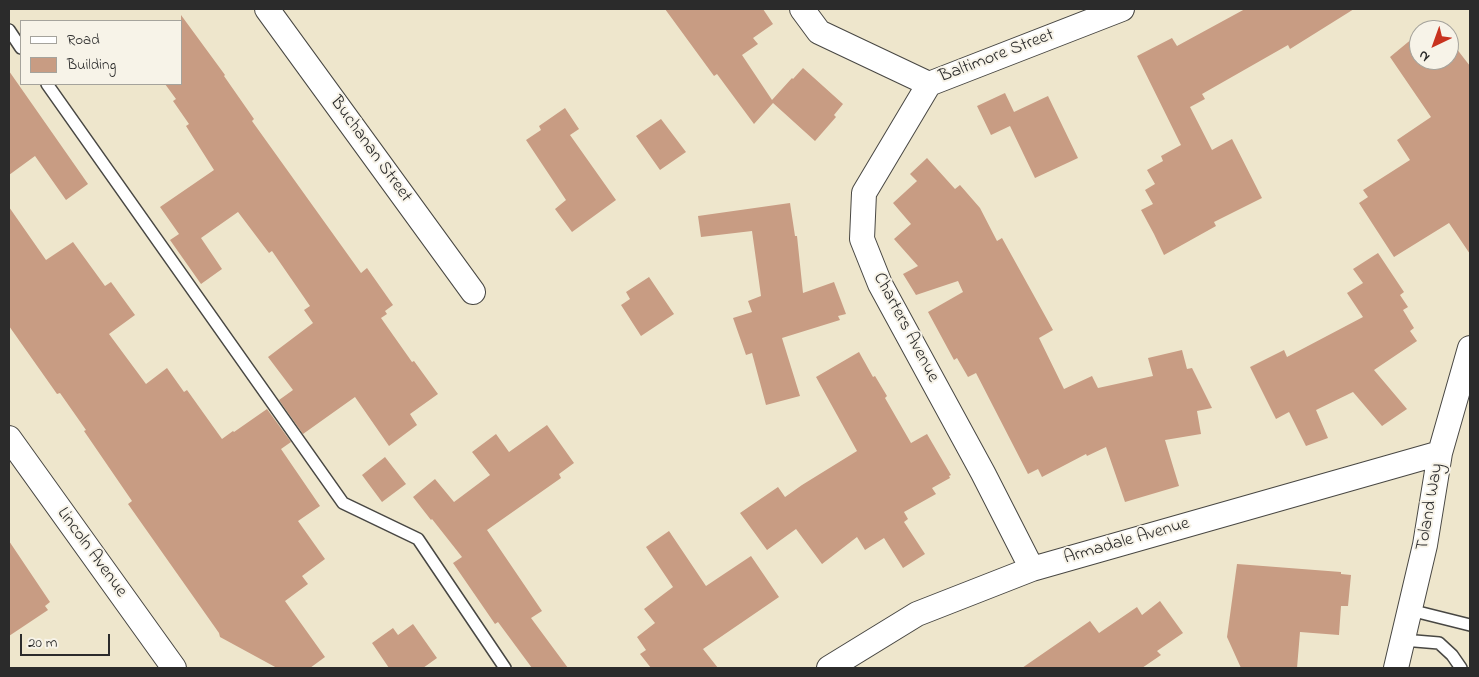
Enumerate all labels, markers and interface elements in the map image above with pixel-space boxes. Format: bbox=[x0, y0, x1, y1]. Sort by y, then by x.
legend bbox=[20, 20, 182, 85]
north arrow bbox=[1409, 20, 1459, 70]
street label: Baltimore Street bbox=[937, 25, 1057, 89]
text: Road bbox=[67, 29, 100, 51]
text: N bbox=[1414, 45, 1435, 67]
text: Building bbox=[67, 54, 116, 76]
street label: Buchanan Street bbox=[324, 93, 416, 207]
street label: Charters Avenue bbox=[867, 270, 943, 386]
street label: Toland Way bbox=[1413, 462, 1449, 552]
street label: Lincoln Avenue bbox=[51, 504, 131, 602]
street label: Armadale Avenue bbox=[1062, 514, 1192, 570]
scale bar bbox=[22, 624, 112, 656]
text: 20 m bbox=[28, 632, 57, 654]

